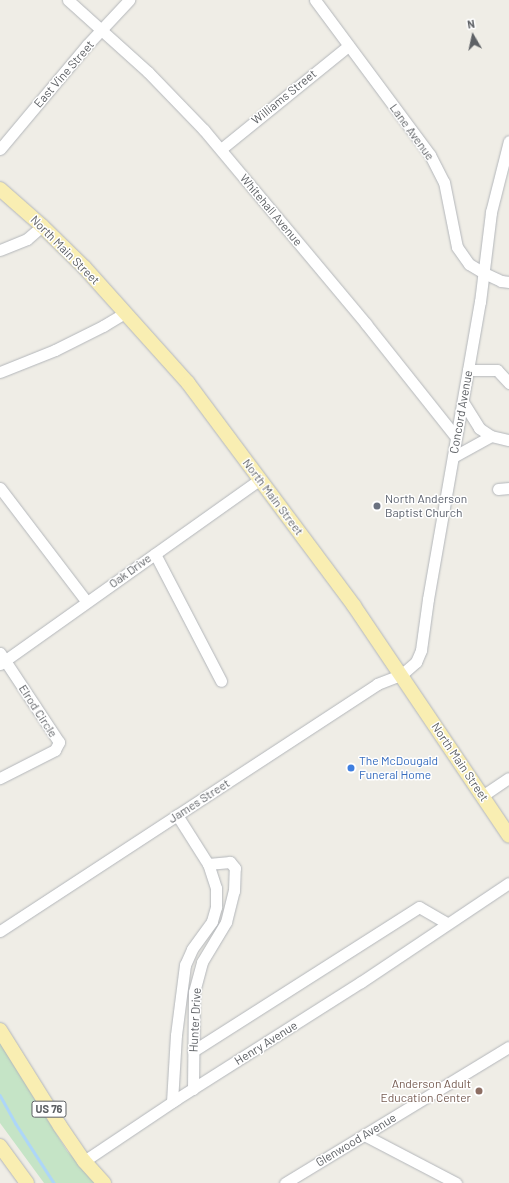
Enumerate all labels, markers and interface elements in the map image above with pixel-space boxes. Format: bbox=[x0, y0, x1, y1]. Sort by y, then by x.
north arrow bbox=[453, 16, 493, 56]
text: N bbox=[466, 17, 476, 31]
street label: East Vine Street bbox=[31, 38, 97, 110]
street label: Williams Street bbox=[249, 66, 319, 128]
street label: Lane Avenue bbox=[387, 101, 437, 163]
street label: Whitehall Avenue bbox=[237, 171, 305, 249]
street label: North Main Street bbox=[27, 212, 103, 288]
street label: Concord Avenue bbox=[447, 369, 475, 455]
street label: North Main Street bbox=[240, 456, 306, 538]
place label: North Anderson Baptist Church bbox=[385, 492, 467, 520]
marker: North Anderson Baptist Church bbox=[372, 501, 382, 511]
street label: Oak Drive bbox=[106, 551, 154, 591]
street label: Elrod Circle bbox=[16, 682, 60, 740]
street label: North Main Street bbox=[428, 720, 492, 804]
place label: The McDougald Funeral Home bbox=[359, 754, 438, 782]
marker: The McDougald Funeral Home bbox=[346, 763, 356, 773]
street label: James Street bbox=[166, 776, 232, 826]
street label: Hunter Drive bbox=[186, 987, 204, 1053]
street label: Henry Avenue bbox=[232, 1018, 300, 1068]
place label: Anderson Adult Education Center bbox=[381, 1077, 471, 1105]
marker: Anderson Adult Education Center bbox=[474, 1086, 484, 1096]
road number: US 76 bbox=[31, 1100, 67, 1118]
street label: Glenwood Avenue bbox=[313, 1110, 399, 1170]

